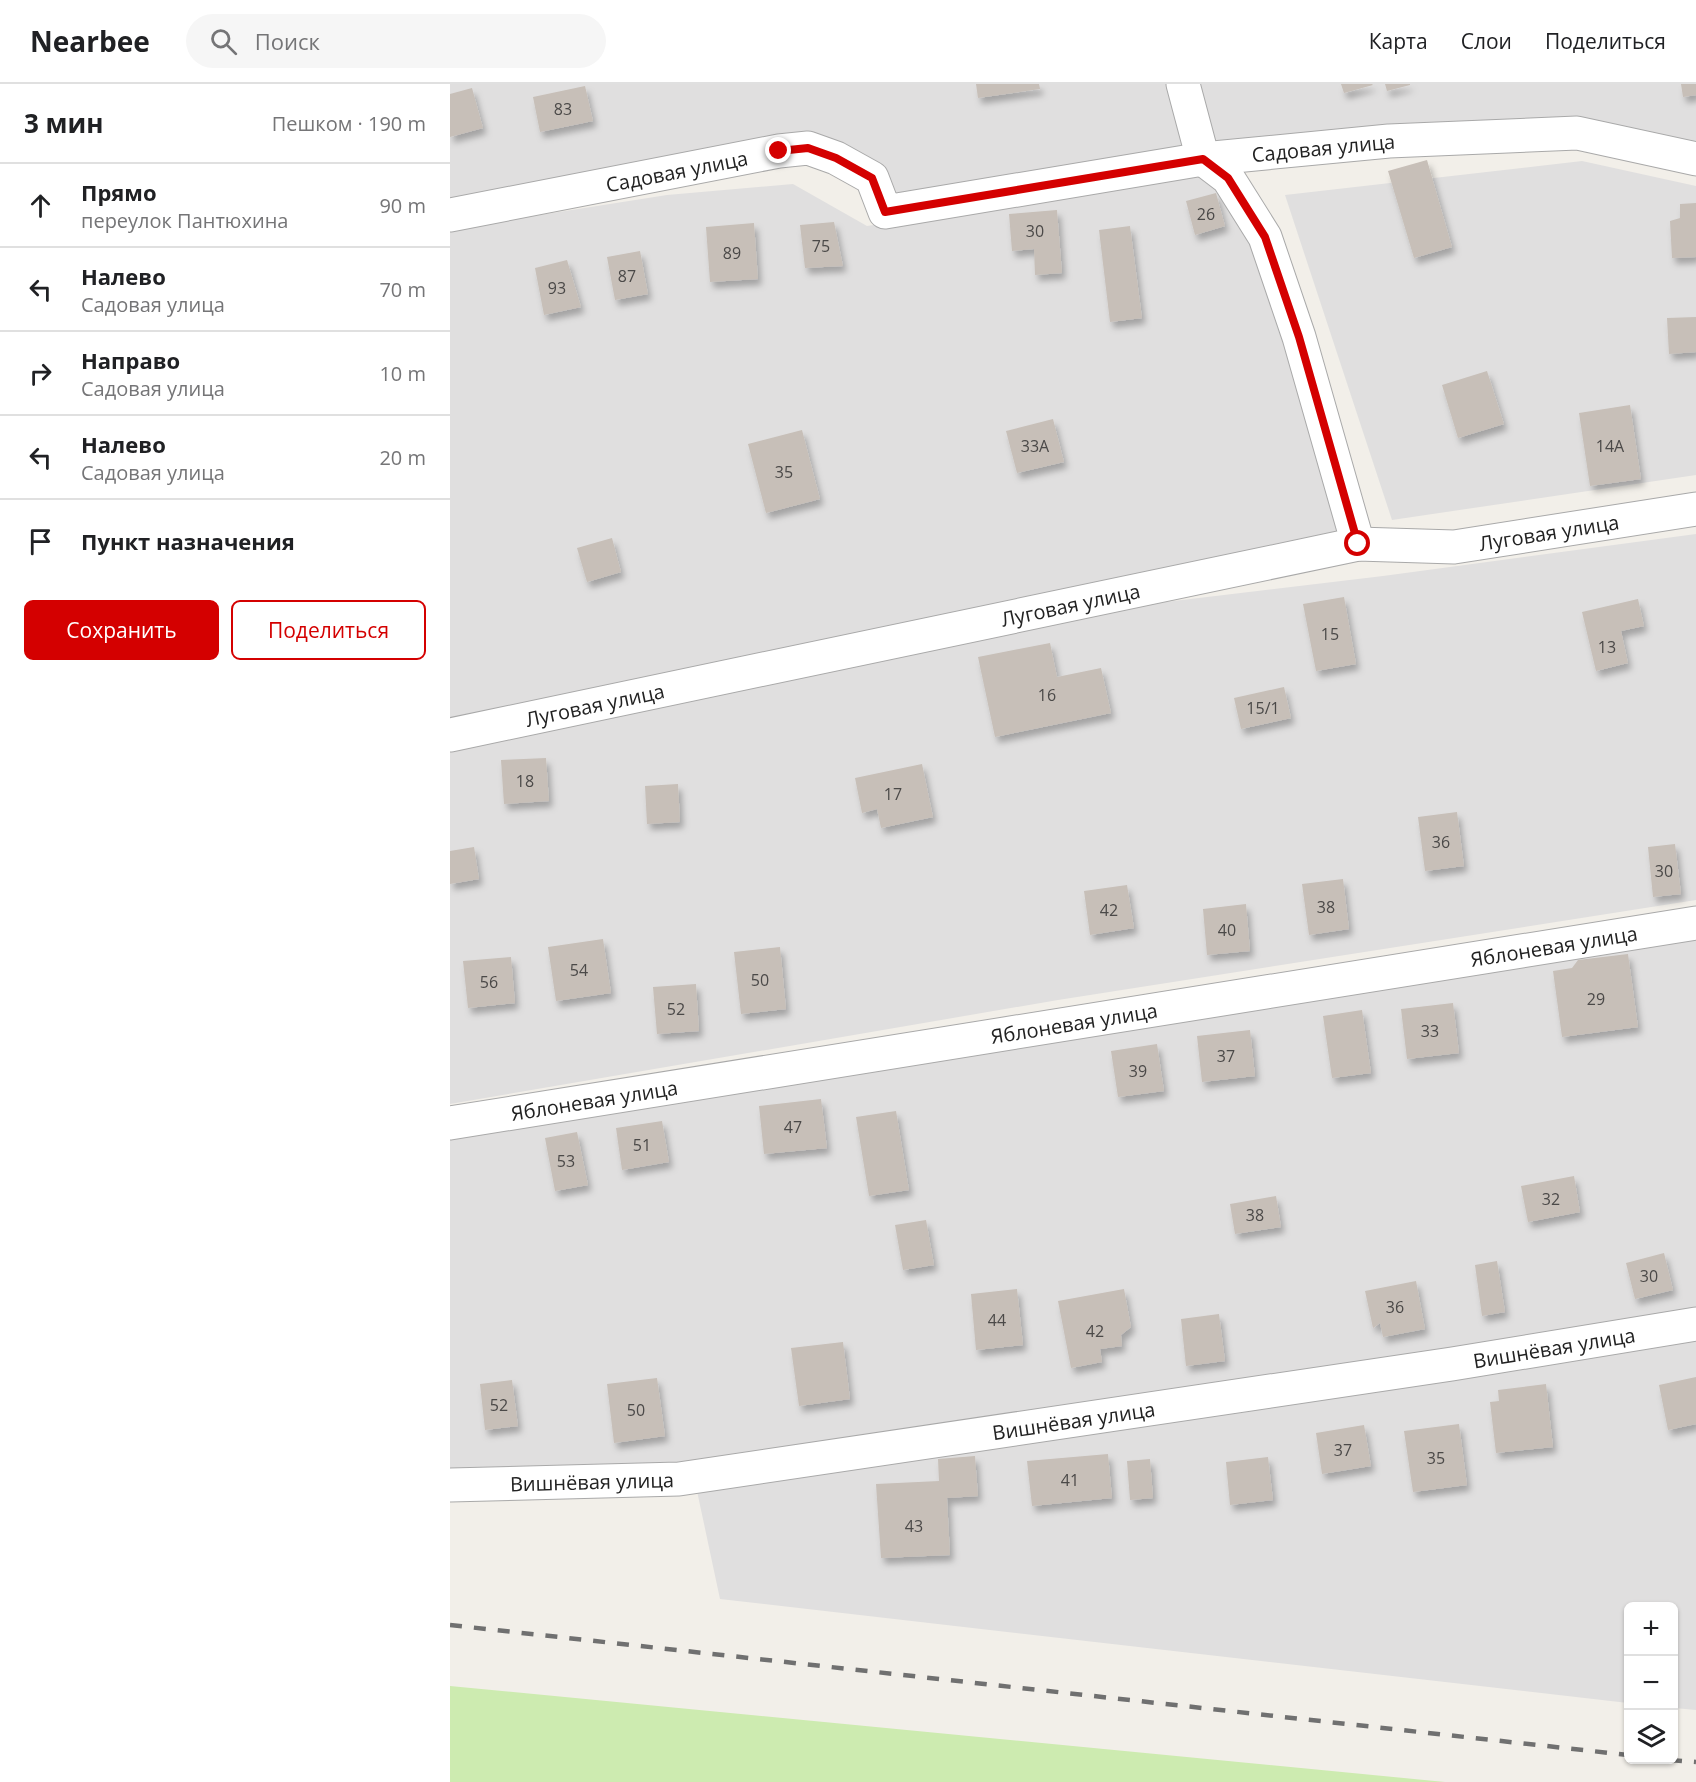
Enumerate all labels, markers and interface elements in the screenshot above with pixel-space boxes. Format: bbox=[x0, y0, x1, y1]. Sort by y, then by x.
search box bbox=[186, 14, 606, 68]
text: Nearbee bbox=[30, 22, 150, 60]
icon: search bbox=[207, 25, 240, 58]
text: Поиск bbox=[255, 26, 320, 56]
text: Карта bbox=[1369, 27, 1428, 55]
text: Слои bbox=[1461, 27, 1512, 55]
text: Поделиться bbox=[1545, 27, 1666, 55]
house number: 83 bbox=[554, 98, 572, 120]
text: 3 мин bbox=[24, 105, 104, 141]
text: Пешком · 190 m bbox=[272, 110, 426, 137]
street label: Садовая улица bbox=[1250, 127, 1396, 168]
route end bbox=[765, 137, 791, 163]
street label: Садовая улица bbox=[603, 144, 750, 198]
text: Прямо bbox=[81, 177, 157, 207]
icon: ahead bbox=[24, 189, 57, 222]
text: 90 m bbox=[379, 192, 426, 219]
house number: 26 bbox=[1197, 203, 1215, 225]
text: переулок Пантюхина bbox=[81, 207, 288, 234]
house number: 30 bbox=[1026, 220, 1044, 242]
house number: 75 bbox=[812, 235, 830, 257]
house number: 89 bbox=[723, 242, 741, 264]
text: Налево bbox=[81, 261, 166, 291]
house number: 87 bbox=[618, 265, 636, 287]
icon: left bbox=[24, 273, 57, 306]
text: 70 m bbox=[379, 276, 426, 303]
house number: 93 bbox=[548, 277, 566, 299]
text: Садовая улица bbox=[81, 291, 225, 318]
text: Направо bbox=[81, 345, 180, 375]
icon: right bbox=[24, 357, 57, 390]
text: 10 m bbox=[379, 360, 426, 387]
text: Садовая улица bbox=[81, 375, 225, 402]
text: Налево bbox=[81, 429, 166, 459]
house number: 33А bbox=[1021, 435, 1050, 457]
house number: 14А bbox=[1596, 435, 1625, 457]
icon: left bbox=[24, 441, 57, 474]
text: 20 m bbox=[379, 444, 426, 471]
text: Садовая улица bbox=[81, 459, 225, 486]
house number: 35 bbox=[775, 461, 793, 483]
street label: Луговая улица bbox=[1477, 508, 1621, 556]
icon: arrive bbox=[24, 525, 57, 558]
text: Пункт назначения bbox=[81, 526, 295, 556]
route start bbox=[1344, 530, 1370, 556]
street label: Луговая улица bbox=[998, 577, 1142, 632]
button: Сохранить bbox=[24, 600, 219, 660]
button: Поделиться bbox=[231, 600, 426, 660]
house number: 15 bbox=[1321, 623, 1339, 645]
house number: 13 bbox=[1598, 636, 1616, 658]
street label: Луговая улица bbox=[523, 677, 667, 732]
house number: 16 bbox=[1038, 684, 1056, 706]
house number: 15/1 bbox=[1246, 697, 1280, 719]
house number: 18 bbox=[516, 770, 534, 792]
house number: 17 bbox=[884, 783, 902, 805]
house number: 36 bbox=[1432, 831, 1450, 853]
house number: 30 bbox=[1655, 860, 1673, 882]
house number: 38 bbox=[1317, 896, 1335, 918]
house number: 42 bbox=[1100, 899, 1118, 921]
house number: 40 bbox=[1218, 919, 1236, 941]
street label: Яблоневая улица bbox=[1468, 919, 1639, 973]
house number: 54 bbox=[570, 959, 588, 981]
house number: 50 bbox=[751, 969, 769, 991]
house number: 56 bbox=[480, 971, 498, 993]
house number: 29 bbox=[1587, 988, 1605, 1010]
street label: Яблоневая улица bbox=[989, 996, 1159, 1050]
house number: 52 bbox=[667, 998, 685, 1020]
house number: 33 bbox=[1421, 1020, 1439, 1042]
house number: 37 bbox=[1217, 1045, 1235, 1067]
house number: 39 bbox=[1129, 1060, 1147, 1082]
street label: Яблоневая улица bbox=[509, 1073, 680, 1127]
house number: 47 bbox=[784, 1116, 802, 1138]
house number: 51 bbox=[633, 1134, 651, 1156]
house number: 53 bbox=[557, 1150, 575, 1172]
house number: 32 bbox=[1542, 1188, 1560, 1210]
house number: 38 bbox=[1246, 1204, 1264, 1226]
house number: 30 bbox=[1640, 1265, 1658, 1287]
house number: 36 bbox=[1386, 1296, 1404, 1318]
house number: 44 bbox=[988, 1309, 1006, 1331]
house number: 42 bbox=[1086, 1320, 1104, 1342]
street label: Вишнёвая улица bbox=[1471, 1321, 1637, 1374]
house number: 52 bbox=[490, 1394, 508, 1416]
street label: Вишнёвая улица bbox=[990, 1395, 1157, 1446]
house number: 50 bbox=[627, 1399, 645, 1421]
house number: 37 bbox=[1334, 1439, 1352, 1461]
house number: 35 bbox=[1427, 1447, 1445, 1469]
street label: Вишнёвая улица bbox=[510, 1466, 674, 1497]
house number: 41 bbox=[1061, 1469, 1079, 1491]
house number: 43 bbox=[905, 1515, 923, 1537]
map controls bbox=[1624, 1602, 1678, 1764]
button: + bbox=[1624, 1602, 1678, 1656]
button: − bbox=[1624, 1656, 1678, 1710]
button: layers bbox=[1624, 1710, 1678, 1764]

